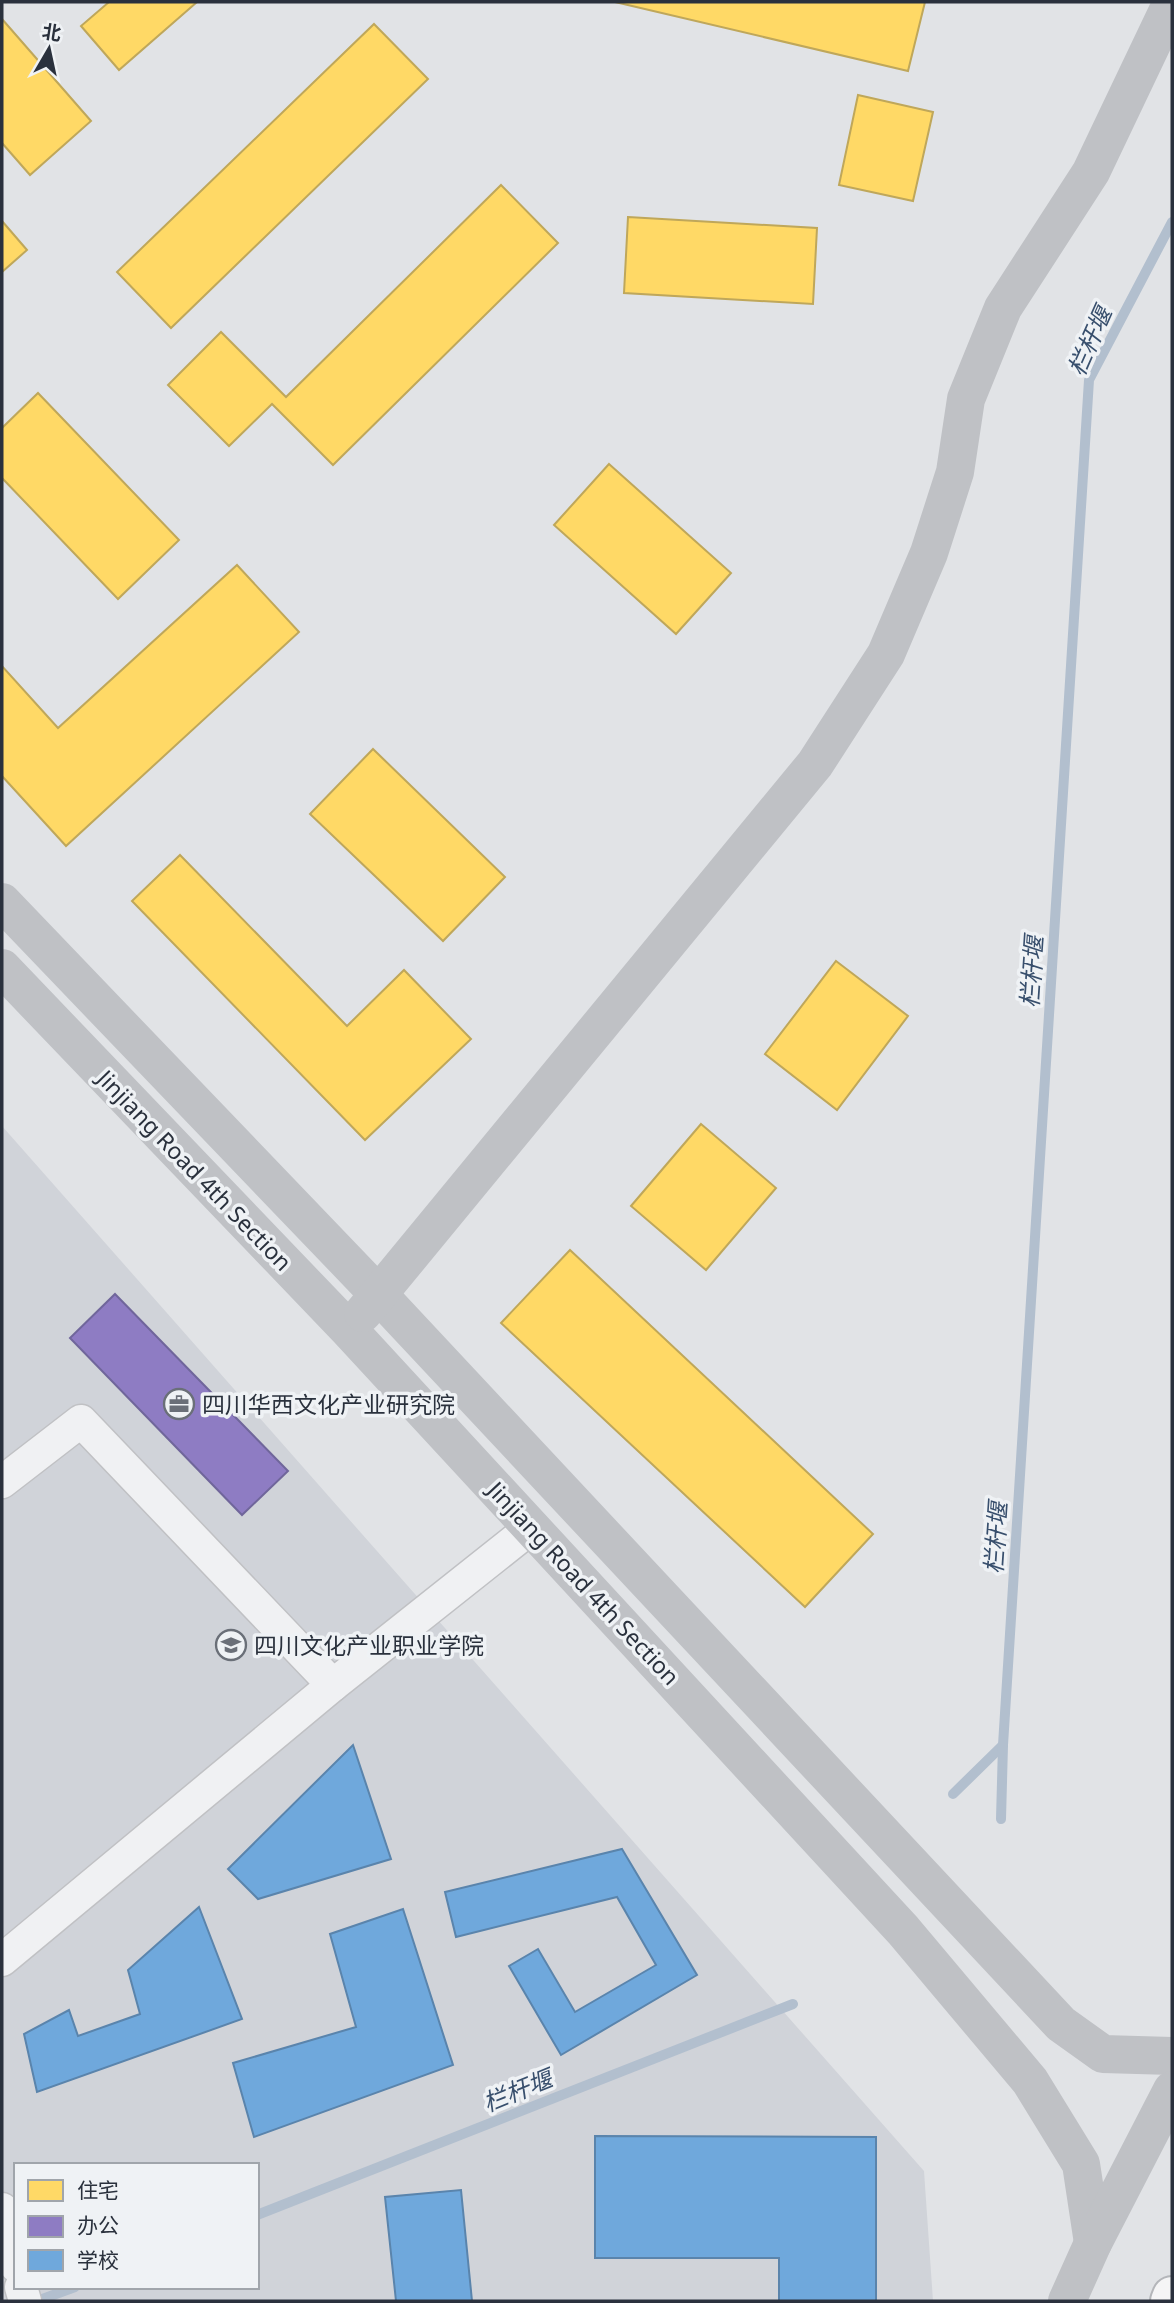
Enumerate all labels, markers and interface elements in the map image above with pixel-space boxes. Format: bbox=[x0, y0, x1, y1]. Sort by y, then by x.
north arrow bbox=[14, 14, 84, 84]
text: 北 bbox=[40, 18, 63, 47]
water label: 栏杆堰 bbox=[1059, 298, 1120, 381]
water label: 栏杆堰 bbox=[1012, 931, 1050, 1009]
street label: Jinjiang Road 4th Section bbox=[89, 1061, 299, 1277]
office icon: 四川华西文化产业研究院 bbox=[162, 1387, 196, 1421]
place label: 四川华西文化产业研究院 bbox=[202, 1388, 455, 1420]
street label: Jinjiang Road 4th Section bbox=[480, 1473, 687, 1692]
water label: 栏杆堰 bbox=[976, 1497, 1014, 1575]
school or university icon: 四川文化产业职业学院 bbox=[214, 1628, 248, 1662]
place label: 四川文化产业职业学院 bbox=[254, 1629, 484, 1661]
water label: 栏杆堰 bbox=[477, 2060, 560, 2119]
legend bbox=[14, 2163, 259, 2289]
text: 住宅 bbox=[77, 2176, 119, 2204]
text: 办公 bbox=[77, 2211, 119, 2239]
text: 学校 bbox=[77, 2246, 119, 2274]

